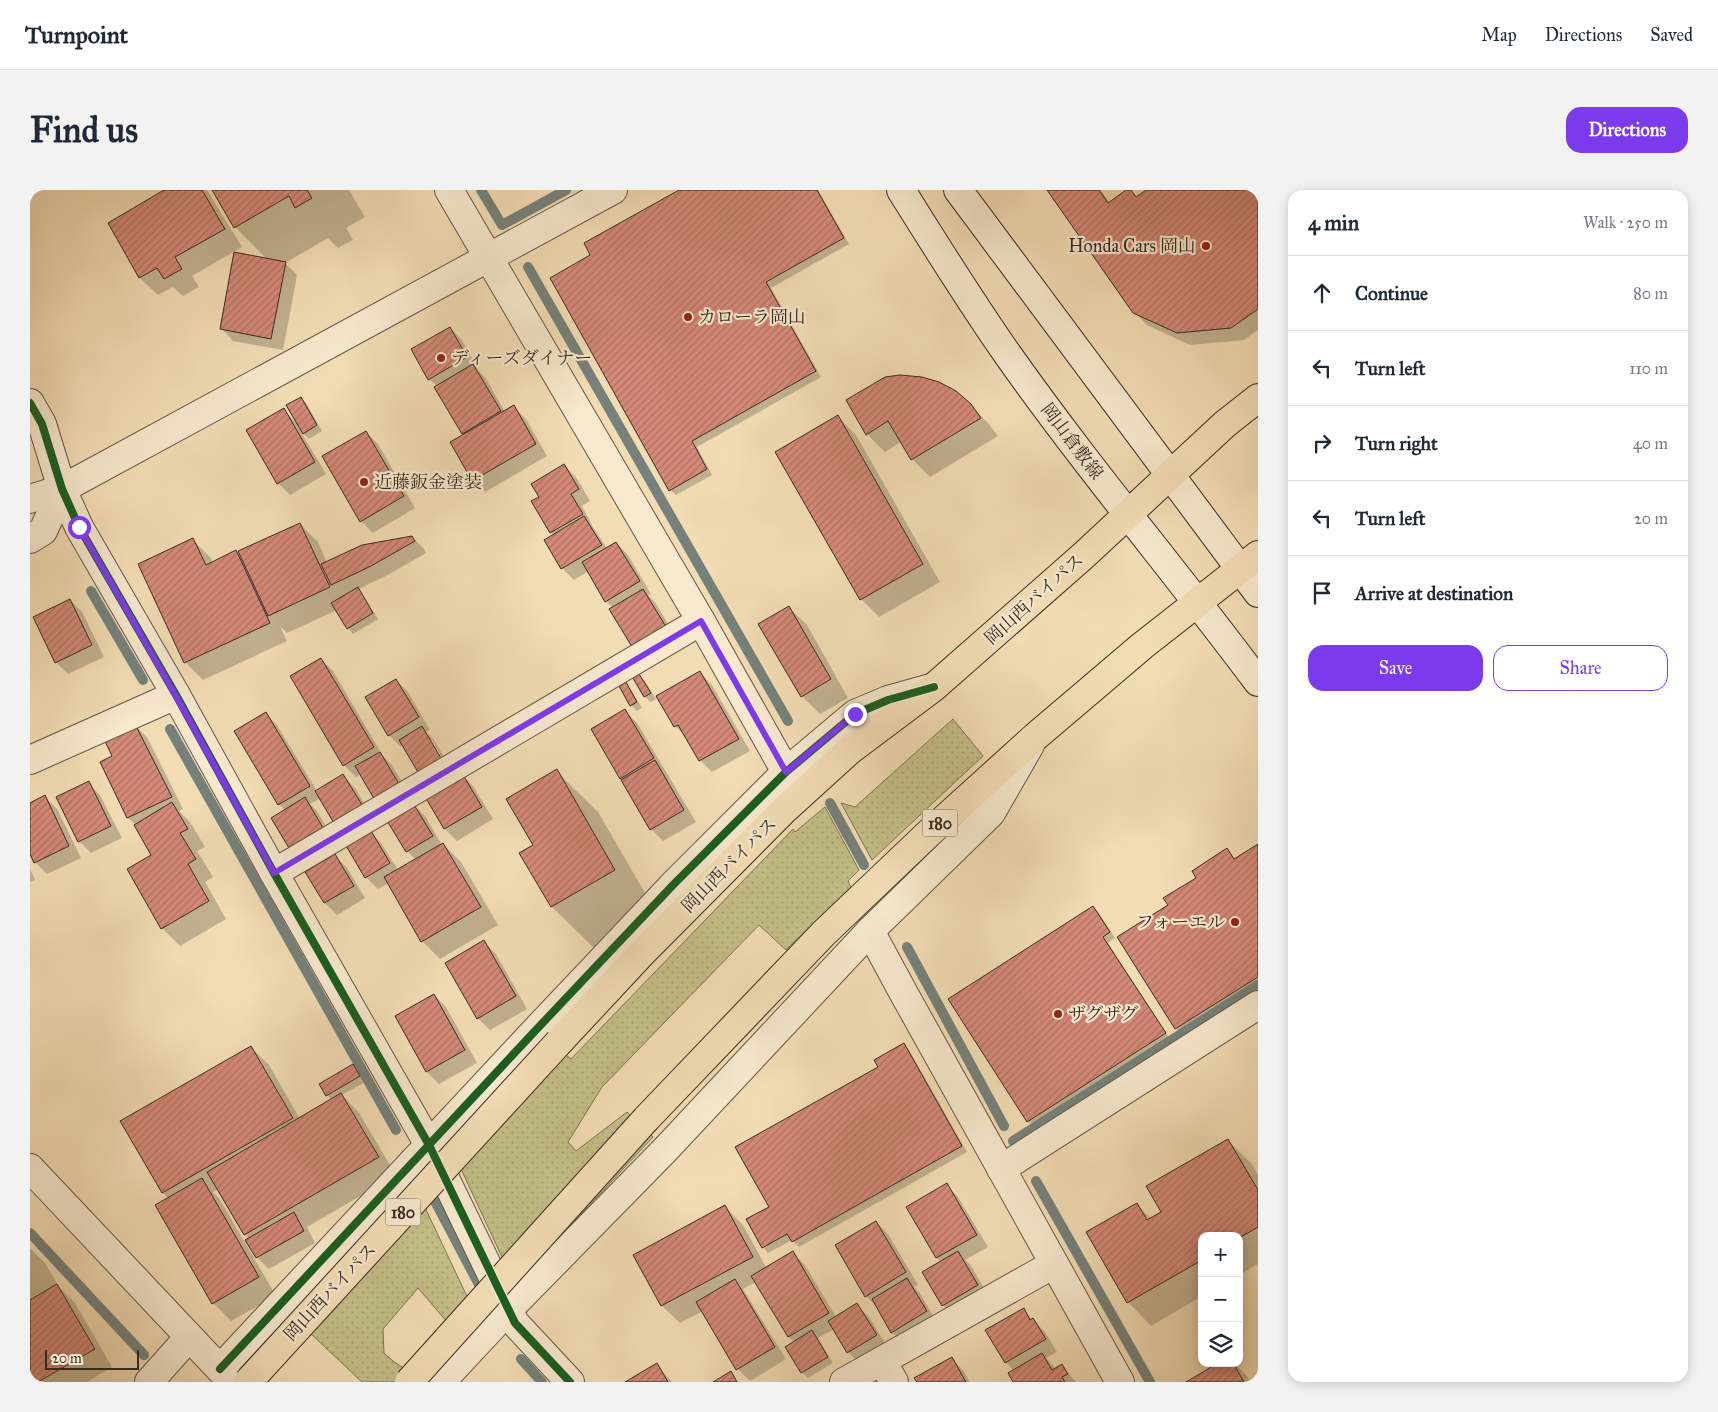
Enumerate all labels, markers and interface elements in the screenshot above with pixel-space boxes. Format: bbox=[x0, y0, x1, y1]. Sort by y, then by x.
text: Turnpoint bbox=[25, 20, 128, 50]
text: Map bbox=[1481, 24, 1517, 46]
text: Directions bbox=[1545, 24, 1622, 46]
text: Saved bbox=[1650, 24, 1693, 46]
button: Directions bbox=[1566, 107, 1688, 153]
text: Find us bbox=[30, 109, 138, 152]
text: 4 min bbox=[1308, 210, 1359, 236]
text: Walk · 250 m bbox=[1583, 213, 1668, 232]
place label: Honda Cars 岡山 bbox=[1068, 235, 1196, 257]
marker: Honda Cars 岡山 bbox=[1200, 240, 1212, 252]
icon: ahead bbox=[1308, 279, 1336, 307]
text: Continue bbox=[1355, 282, 1428, 305]
text: 80 m bbox=[1633, 284, 1668, 303]
place label: カローラ岡山 bbox=[698, 306, 806, 328]
marker: カローラ岡山 bbox=[682, 311, 694, 323]
place label: ディーズダイナー bbox=[451, 347, 592, 369]
marker: ディーズダイナー bbox=[435, 352, 447, 364]
icon: left bbox=[1308, 354, 1336, 382]
text: Turn left bbox=[1355, 357, 1425, 380]
text: 110 m bbox=[1629, 359, 1668, 378]
street label: 岡山倉敷線 bbox=[1036, 398, 1108, 484]
icon: right bbox=[1308, 429, 1336, 457]
text: Turn right bbox=[1355, 432, 1438, 455]
text: 40 m bbox=[1633, 434, 1668, 453]
place label: 近藤鈑金塗装 bbox=[374, 471, 482, 493]
marker: 近藤鈑金塗装 bbox=[358, 476, 370, 488]
icon: left bbox=[1308, 504, 1336, 532]
text: Turn left bbox=[1355, 507, 1425, 530]
text: 20 m bbox=[1634, 509, 1668, 528]
route start bbox=[68, 516, 91, 539]
street label: 岡山西バイパス bbox=[980, 549, 1088, 649]
icon: arrive bbox=[1308, 579, 1336, 607]
text: Arrive at destination bbox=[1355, 582, 1513, 605]
button: Save bbox=[1308, 645, 1483, 691]
button: Share bbox=[1493, 645, 1668, 691]
route end bbox=[844, 703, 867, 726]
road number: 180 bbox=[922, 810, 958, 836]
street label: 岡山西バイパス bbox=[677, 813, 781, 917]
place label: フォーエル bbox=[1136, 911, 1225, 933]
marker: フォーエル bbox=[1229, 916, 1241, 928]
place label: ザグザグ bbox=[1068, 1003, 1139, 1025]
marker: ザグザグ bbox=[1052, 1008, 1064, 1020]
road number: 180 bbox=[386, 1199, 420, 1226]
map controls bbox=[1198, 1232, 1243, 1367]
button: + bbox=[1198, 1232, 1243, 1277]
street label: 岡山西バイパス bbox=[279, 1239, 381, 1345]
button: − bbox=[1198, 1277, 1243, 1322]
button: layers bbox=[1198, 1322, 1243, 1367]
scale bar bbox=[45, 1347, 139, 1370]
text: 20 m bbox=[52, 1350, 82, 1367]

